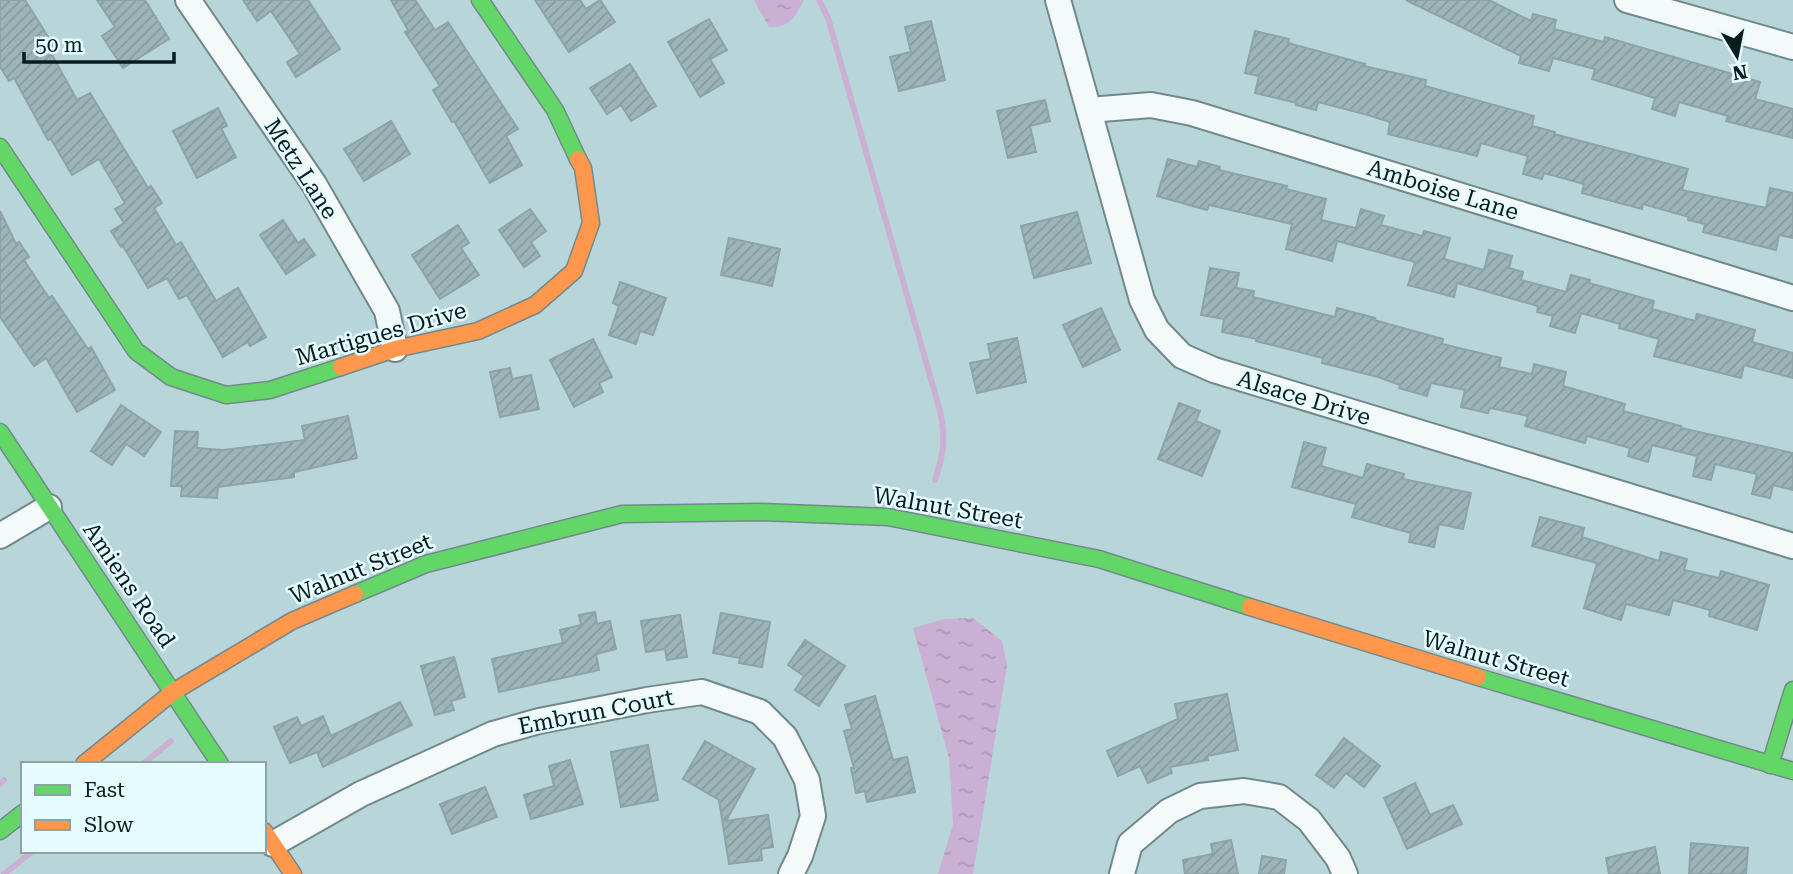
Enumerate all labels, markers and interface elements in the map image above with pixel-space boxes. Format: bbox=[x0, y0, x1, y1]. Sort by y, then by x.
scale bar bbox=[24, 21, 175, 65]
north arrow bbox=[1702, 21, 1772, 91]
text: 50 m bbox=[35, 33, 83, 57]
text: N bbox=[1730, 60, 1749, 85]
street label: Metz Lane bbox=[259, 114, 343, 224]
street label: Amboise Lane bbox=[1364, 154, 1522, 226]
street label: Martigues Drive bbox=[292, 297, 470, 371]
street label: Alsace Drive bbox=[1234, 365, 1374, 431]
street label: Walnut Street bbox=[871, 482, 1025, 535]
street label: Amiens Road bbox=[77, 517, 181, 653]
street label: Walnut Street bbox=[286, 528, 437, 610]
street label: Walnut Street bbox=[1420, 625, 1573, 693]
street label: Embrun Court bbox=[516, 684, 677, 740]
legend bbox=[21, 762, 266, 853]
text: Fast bbox=[84, 778, 125, 802]
text: Slow bbox=[84, 813, 134, 837]

